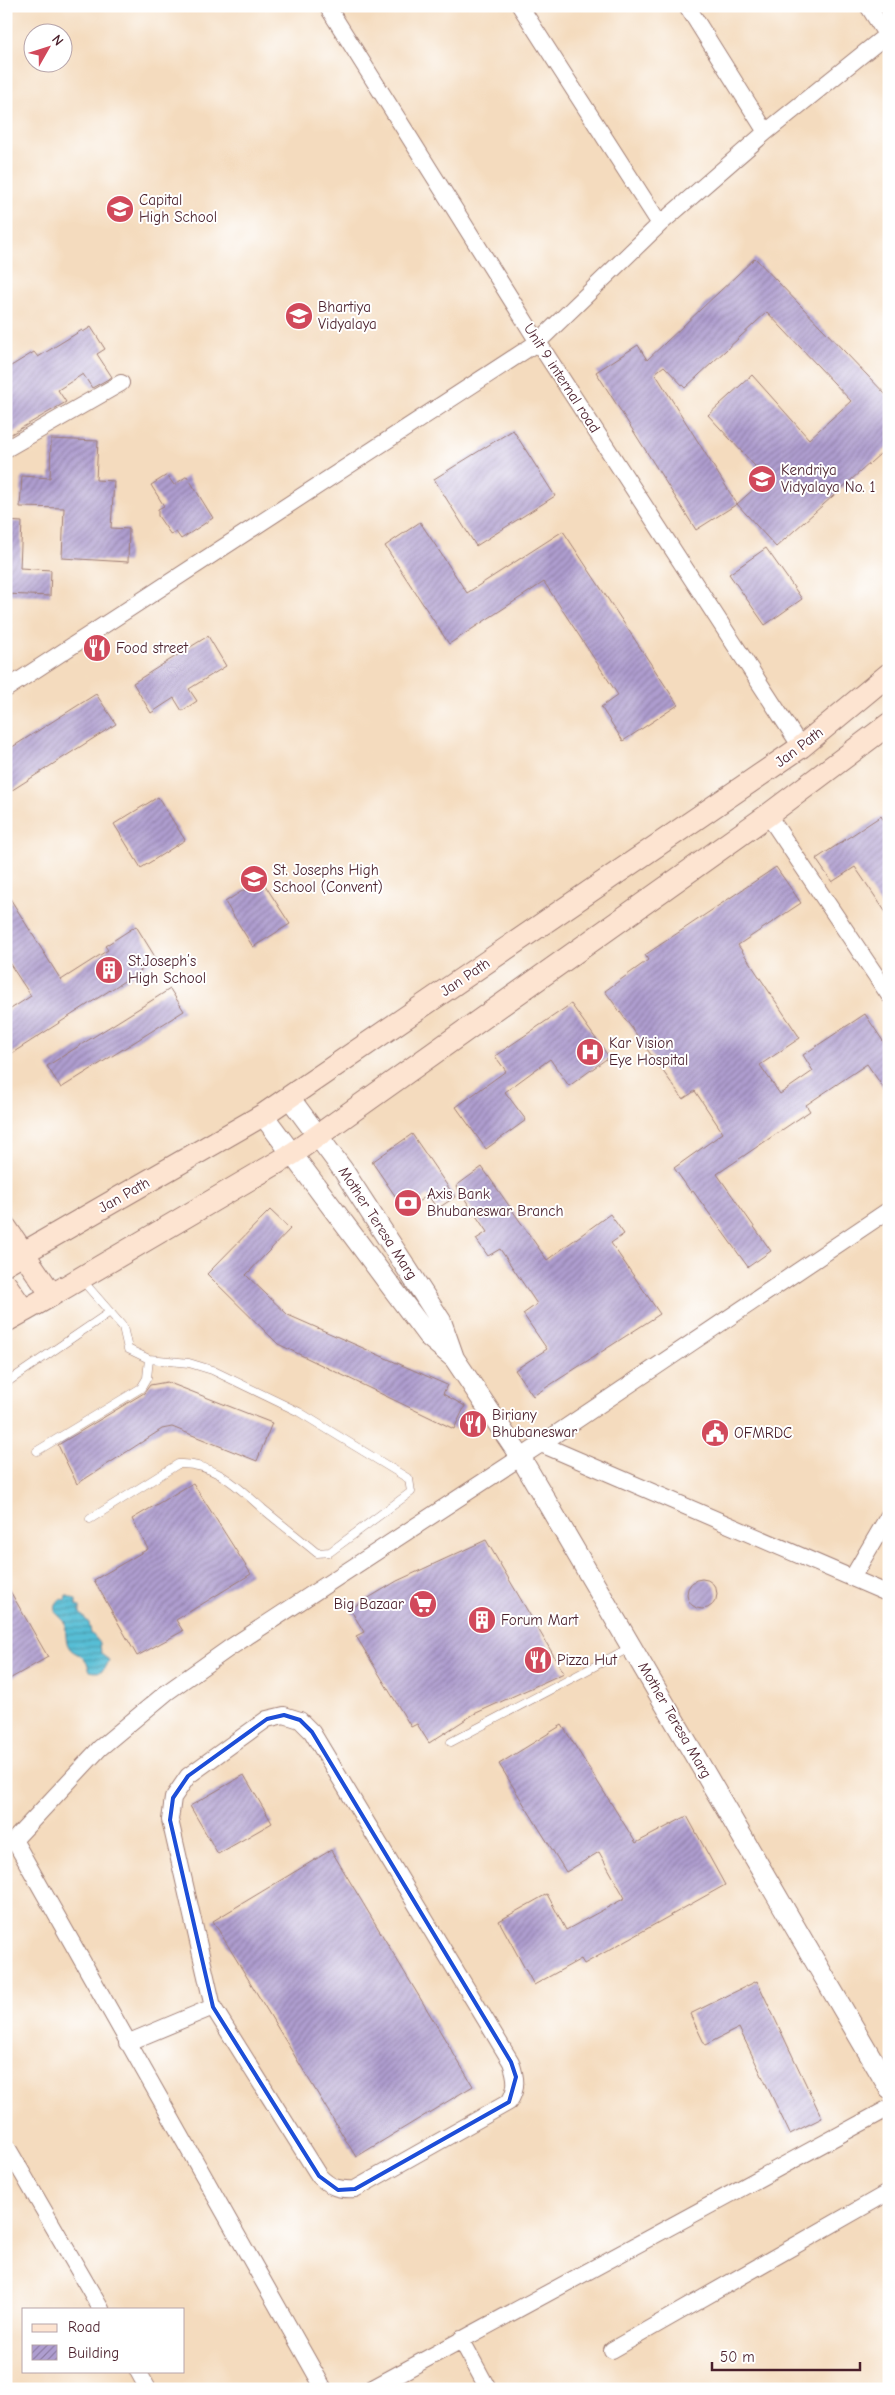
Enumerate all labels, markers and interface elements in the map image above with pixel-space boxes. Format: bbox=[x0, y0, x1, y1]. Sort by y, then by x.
north arrow bbox=[22, 22, 72, 72]
text: N bbox=[48, 31, 67, 49]
place label: Capital High School bbox=[139, 191, 217, 226]
school or university icon: Capital High School bbox=[105, 194, 135, 224]
place label: Bhartiya Vidyalaya bbox=[318, 298, 377, 333]
school or university icon: Bhartiya Vidyalaya bbox=[284, 301, 314, 331]
street label: Unit 9 internal road bbox=[520, 320, 604, 436]
place label: Kendriya Vidyalaya No. 1 bbox=[781, 461, 876, 496]
school or university icon: Kendriya Vidyalaya No. 1 bbox=[747, 464, 777, 494]
restaurant icon: Food street bbox=[82, 633, 112, 663]
place label: Food street bbox=[116, 639, 189, 657]
street label: Jan Path bbox=[771, 723, 827, 771]
place label: St. Josephs High School (Convent) bbox=[273, 861, 383, 896]
school or university icon: St. Josephs High School (Convent) bbox=[239, 864, 269, 894]
place label: St.Joseph’s High School bbox=[128, 952, 206, 987]
street label: Jan Path bbox=[437, 954, 493, 1000]
building icon: St.Joseph’s High School bbox=[94, 955, 124, 985]
place label: Kar Vision Eye Hospital bbox=[609, 1034, 688, 1069]
hospital icon: Kar Vision Eye Hospital bbox=[575, 1037, 605, 1067]
street label: Mother Teresa Marg bbox=[335, 1163, 421, 1283]
street label: Jan Path bbox=[95, 1173, 153, 1217]
place label: Axis Bank Bhubaneswar Branch bbox=[427, 1185, 564, 1220]
bank icon: Axis Bank Bhubaneswar Branch bbox=[393, 1188, 423, 1218]
place label: Biriany Bhubaneswar bbox=[492, 1406, 577, 1441]
restaurant icon: Biriany Bhubaneswar bbox=[458, 1409, 488, 1439]
public building icon: OFMRDC bbox=[700, 1418, 730, 1448]
place label: OFMRDC bbox=[734, 1424, 792, 1442]
supermarket icon: Big Bazaar bbox=[408, 1589, 438, 1619]
place label: Big Bazaar bbox=[334, 1595, 404, 1613]
building icon: Forum Mart bbox=[467, 1605, 497, 1635]
place label: Forum Mart bbox=[501, 1611, 579, 1629]
restaurant icon: Pizza Hut bbox=[523, 1645, 553, 1675]
place label: Pizza Hut bbox=[557, 1651, 618, 1669]
street label: Mother Teresa Marg bbox=[634, 1659, 716, 1781]
legend bbox=[22, 2308, 185, 2372]
text: Road bbox=[68, 2318, 100, 2336]
scale bar bbox=[712, 2340, 860, 2372]
text: Building bbox=[68, 2344, 119, 2362]
text: 50 m bbox=[720, 2348, 755, 2366]

